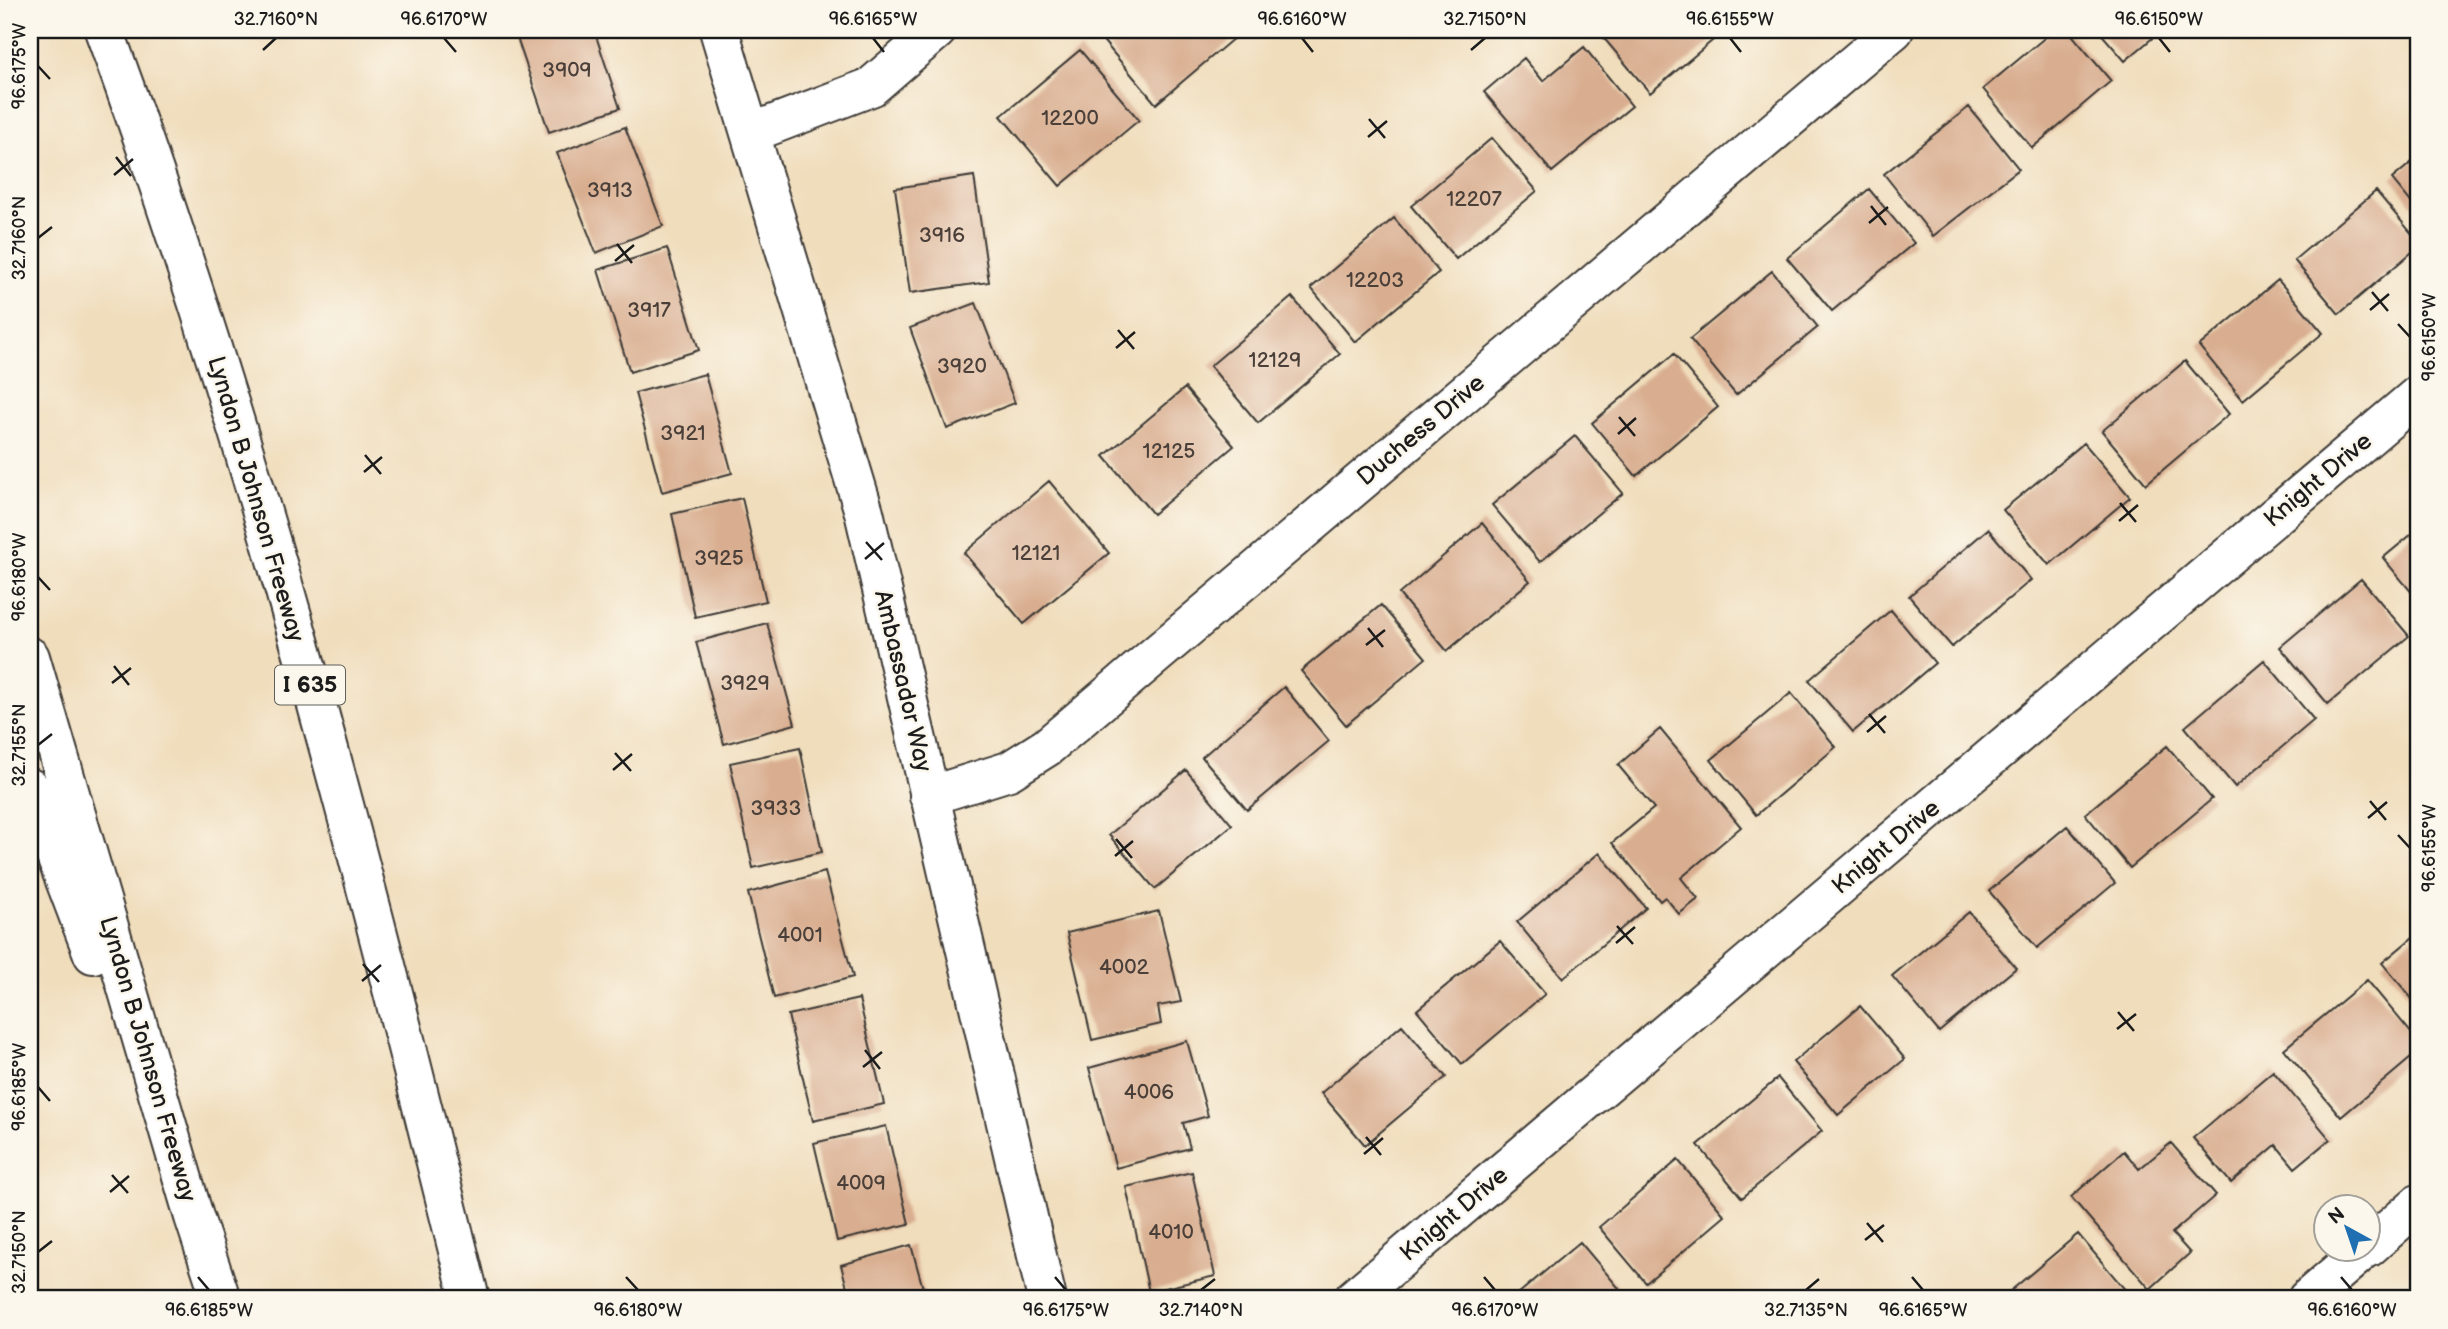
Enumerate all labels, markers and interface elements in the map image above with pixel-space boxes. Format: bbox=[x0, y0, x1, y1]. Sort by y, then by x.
text: 32.7160°N bbox=[234, 9, 318, 30]
text: 96.6170°W bbox=[401, 9, 488, 30]
text: 96.6165°W bbox=[829, 9, 918, 30]
text: 96.6160°W bbox=[1257, 9, 1347, 30]
text: 32.7150°N bbox=[1443, 9, 1527, 30]
text: 96.6155°W bbox=[1686, 9, 1775, 30]
text: 96.6150°W bbox=[2115, 9, 2204, 30]
text: 96.6175°W bbox=[9, 22, 30, 109]
house number: 3909 bbox=[542, 58, 592, 83]
house number: 12200 bbox=[1041, 106, 1099, 131]
house number: 3913 bbox=[587, 178, 633, 203]
house number: 12207 bbox=[1446, 187, 1502, 212]
text: 32.7160°N bbox=[9, 196, 30, 280]
house number: 3916 bbox=[919, 223, 965, 248]
house number: 12203 bbox=[1346, 268, 1404, 293]
text: 96.6150°W bbox=[2419, 292, 2440, 381]
house number: 3917 bbox=[627, 298, 671, 323]
house number: 12129 bbox=[1249, 348, 1301, 373]
street label: Lyndon B Johnson Freeway bbox=[201, 353, 311, 645]
house number: 3920 bbox=[937, 354, 987, 379]
street label: Duchess Drive bbox=[1351, 368, 1491, 492]
house number: 3921 bbox=[660, 421, 706, 446]
street label: Knight Drive bbox=[2258, 426, 2378, 534]
house number: 12125 bbox=[1143, 439, 1195, 464]
text: 96.6180°W bbox=[9, 532, 30, 621]
house number: 12121 bbox=[1012, 541, 1060, 566]
house number: 3925 bbox=[694, 546, 744, 571]
street label: Ambassador Way bbox=[868, 587, 938, 775]
road number: I 635 bbox=[275, 666, 345, 705]
house number: 3929 bbox=[720, 671, 770, 696]
text: 32.7155°N bbox=[9, 703, 30, 787]
street label: Knight Drive bbox=[1826, 793, 1946, 901]
house number: 3933 bbox=[751, 796, 801, 821]
text: 96.6155°W bbox=[2419, 803, 2440, 892]
street label: Lyndon B Johnson Freeway bbox=[93, 913, 203, 1205]
house number: 4001 bbox=[777, 923, 823, 948]
house number: 4002 bbox=[1099, 955, 1150, 980]
text: 96.6185°W bbox=[9, 1042, 30, 1131]
house number: 4006 bbox=[1124, 1080, 1174, 1105]
street label: Knight Drive bbox=[1394, 1160, 1514, 1268]
house number: 4009 bbox=[836, 1171, 886, 1196]
north arrow bbox=[2312, 1192, 2382, 1262]
text: N bbox=[2324, 1203, 2350, 1230]
text: 32.7150°N bbox=[9, 1210, 30, 1294]
house number: 4010 bbox=[1148, 1220, 1194, 1245]
text: 96.6185°W bbox=[165, 1300, 254, 1321]
text: 96.6180°W bbox=[594, 1300, 683, 1321]
text: 96.6175°W bbox=[1023, 1300, 1110, 1321]
text: 32.7140°N bbox=[1159, 1300, 1243, 1321]
text: 96.6170°W bbox=[1452, 1300, 1539, 1321]
text: 32.7135°N bbox=[1764, 1300, 1848, 1321]
text: 96.6165°W bbox=[1879, 1300, 1968, 1321]
text: 96.6160°W bbox=[2307, 1300, 2397, 1321]

